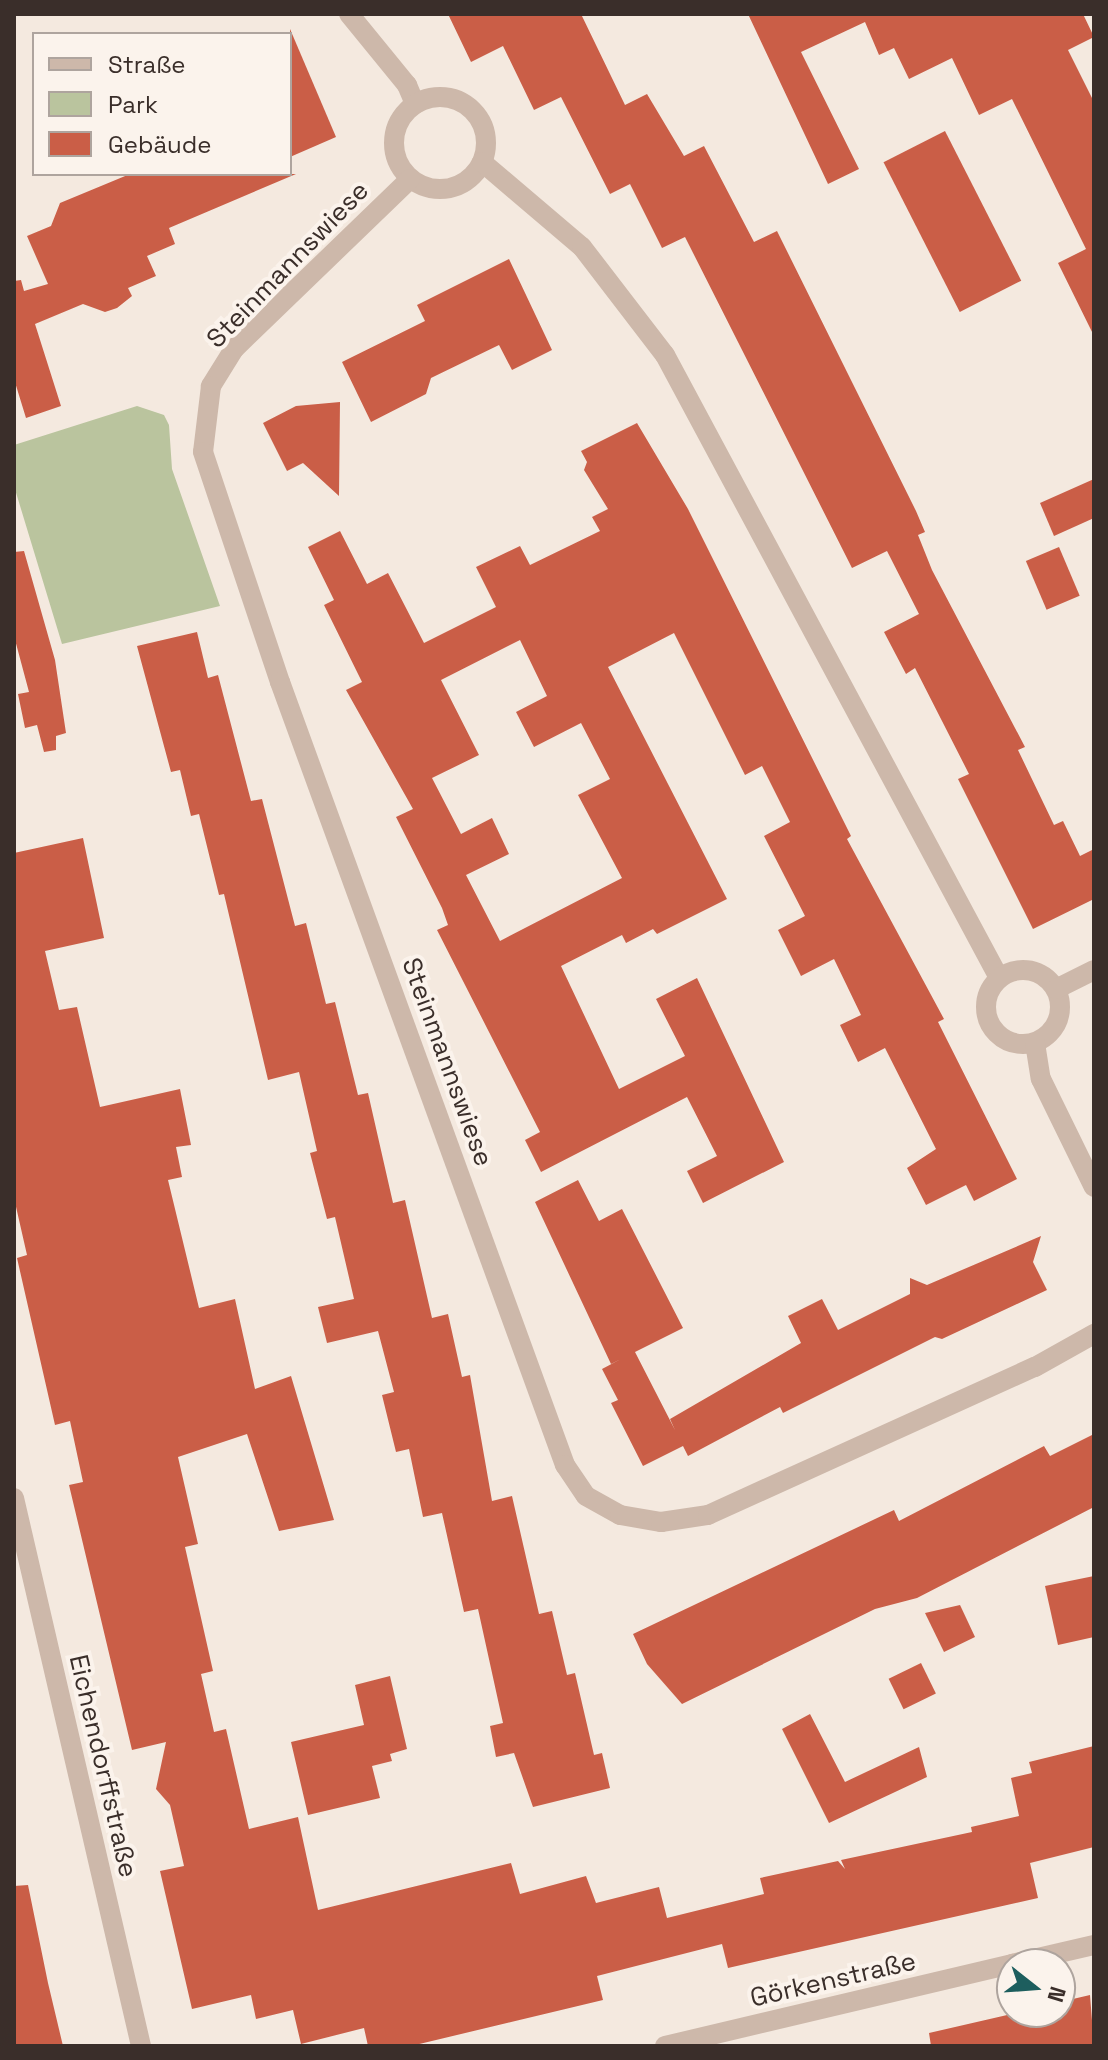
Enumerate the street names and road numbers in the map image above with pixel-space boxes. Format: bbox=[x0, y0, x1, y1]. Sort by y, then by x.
street label: Steinmannswiese bbox=[201, 175, 375, 355]
street label: Steinmannswiese bbox=[395, 954, 499, 1170]
street label: Eichendorffstraße bbox=[62, 1652, 144, 1880]
street label: Görkenstraße bbox=[747, 1946, 919, 2014]

